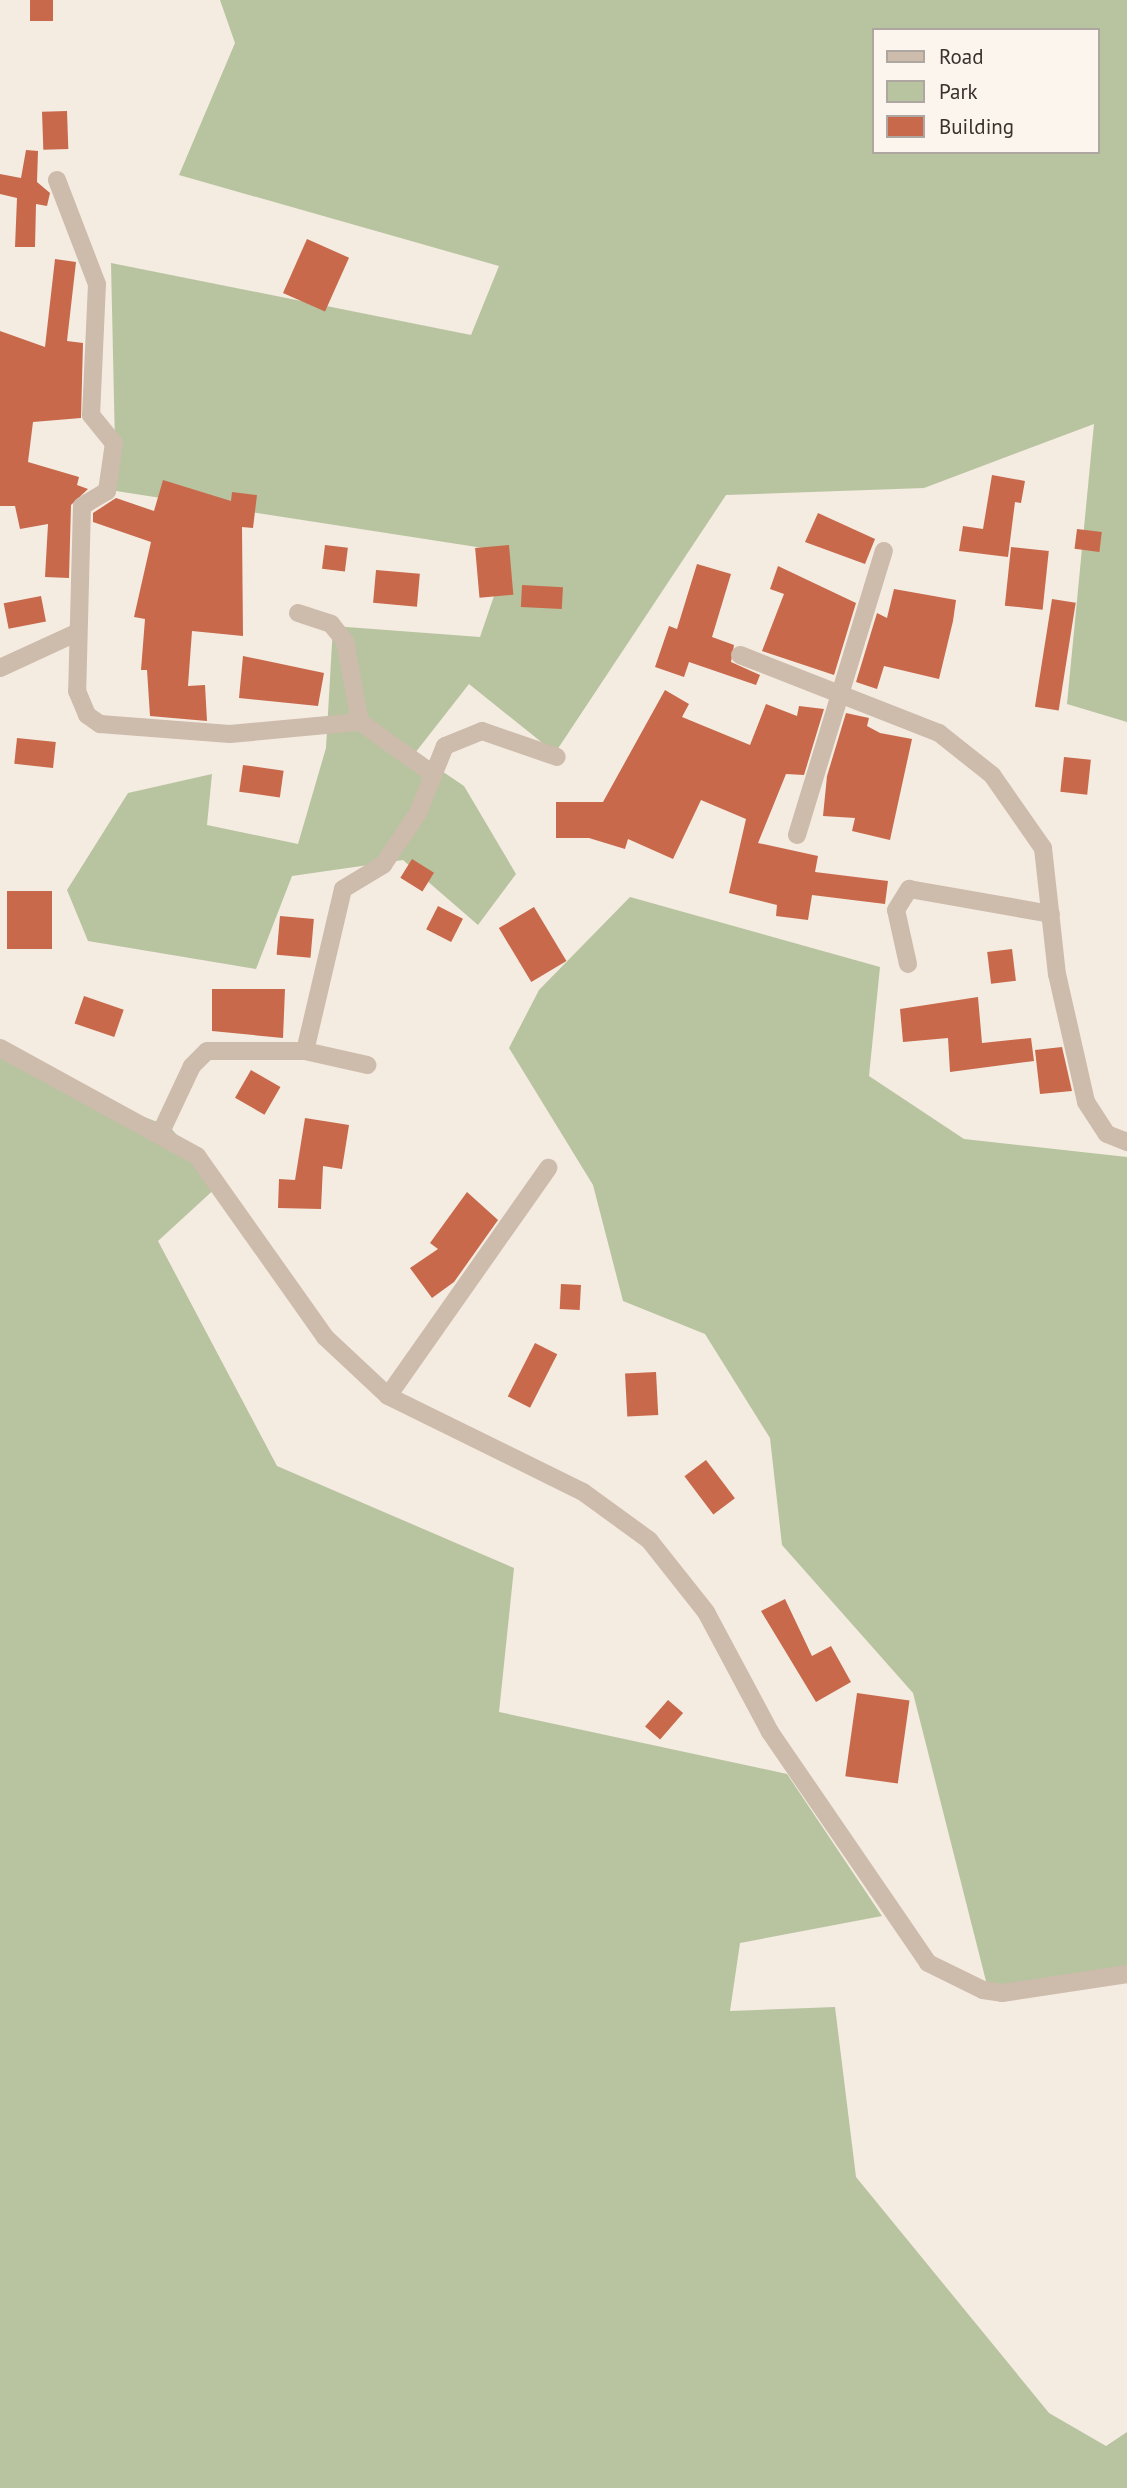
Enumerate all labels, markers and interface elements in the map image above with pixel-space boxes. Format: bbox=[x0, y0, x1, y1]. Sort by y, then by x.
legend bbox=[872, 28, 1099, 154]
text: Road bbox=[939, 43, 983, 70]
text: Park bbox=[939, 78, 978, 105]
text: Building bbox=[939, 113, 1014, 140]

